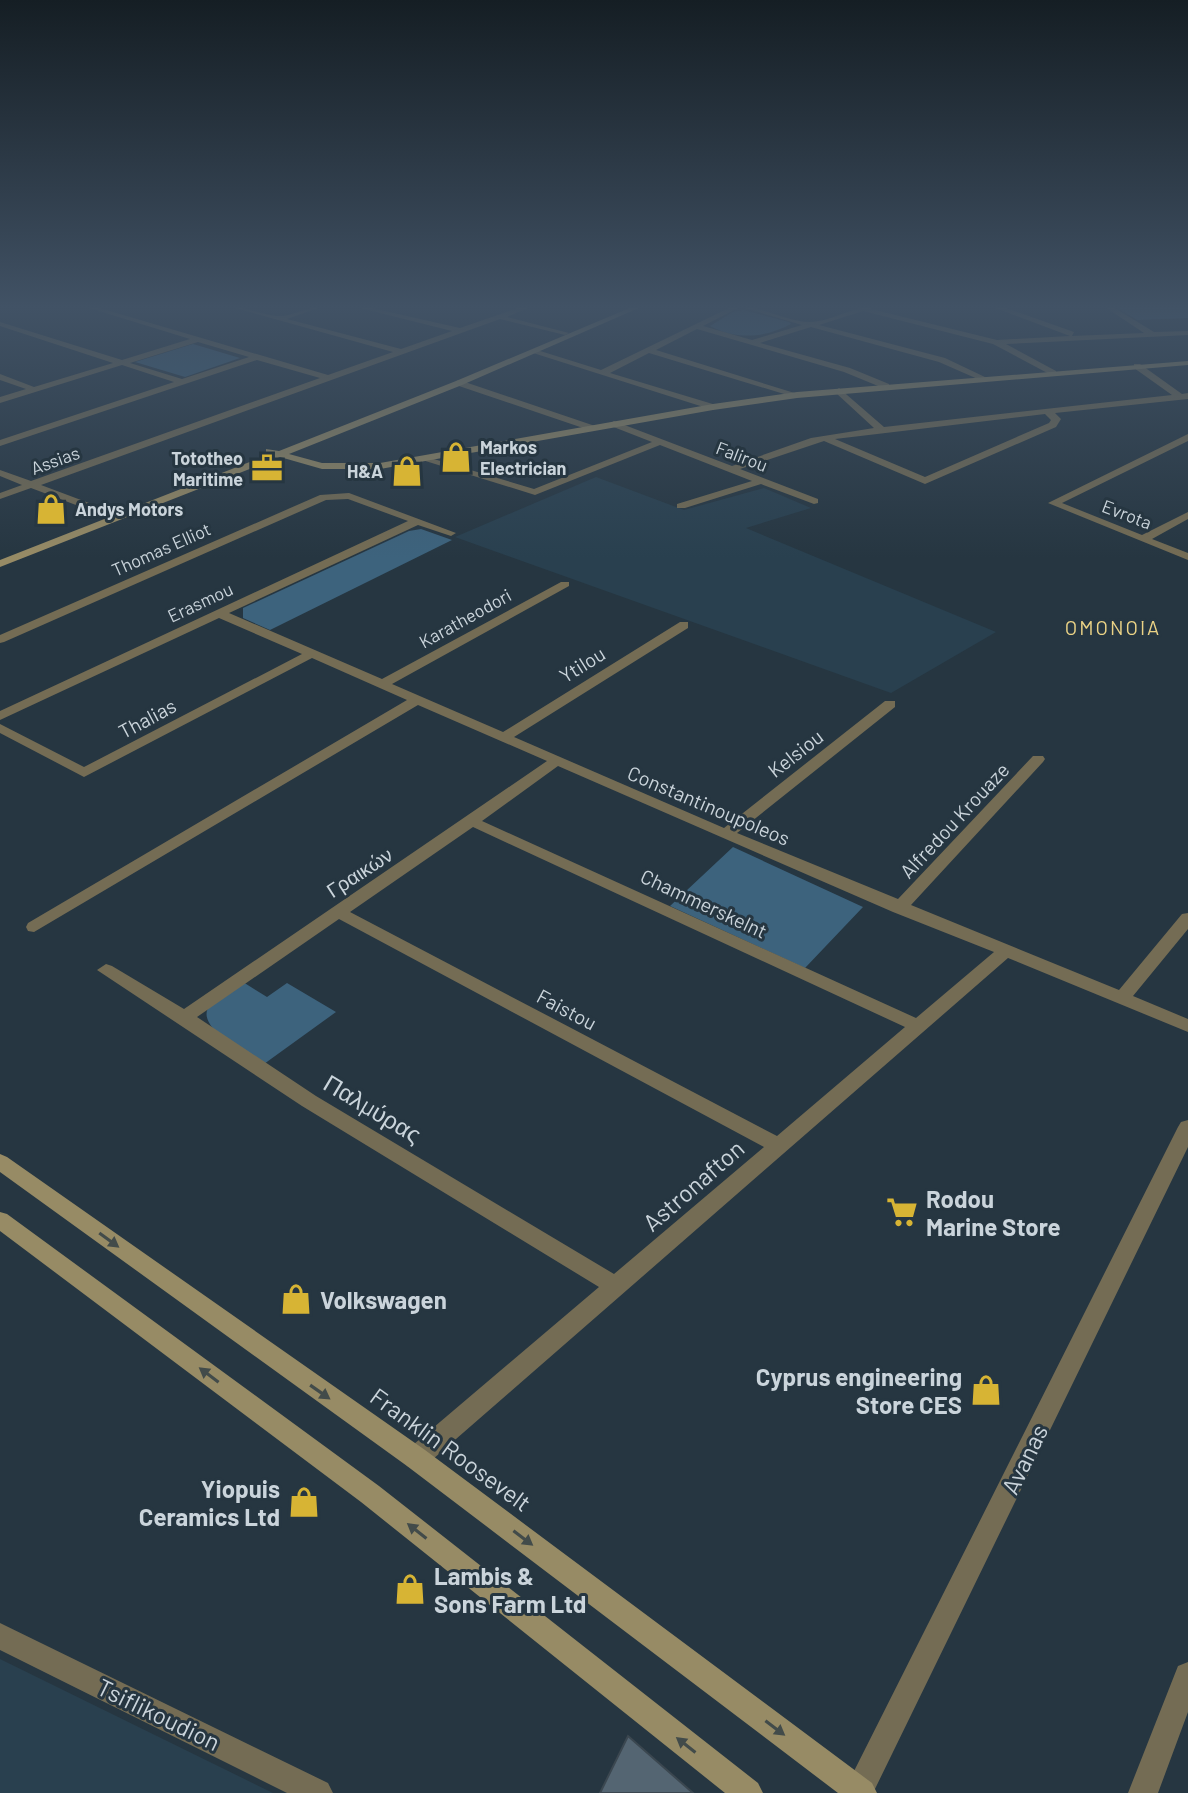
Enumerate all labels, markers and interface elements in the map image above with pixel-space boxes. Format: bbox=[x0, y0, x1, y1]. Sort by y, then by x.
place label: Markos Electrician bbox=[480, 436, 566, 479]
street label: Falirou bbox=[713, 436, 771, 476]
shop icon: Markos Electrician bbox=[439, 440, 473, 474]
street label: Assias bbox=[28, 441, 82, 479]
place label: Tototheo Maritime bbox=[171, 447, 243, 490]
office icon: Tototheo Maritime bbox=[250, 451, 284, 485]
shop icon: H&A bbox=[390, 454, 424, 488]
place label: H&A bbox=[347, 460, 383, 482]
shop icon: Andys Motors bbox=[34, 492, 68, 526]
street label: Evrota bbox=[1099, 495, 1155, 533]
place label: Andys Motors bbox=[75, 498, 183, 520]
street label: Thomas Elliot bbox=[108, 517, 214, 581]
street label: Erasmou bbox=[164, 577, 236, 627]
street label: Karatheodori bbox=[415, 584, 515, 652]
district label: OMONOIA bbox=[1065, 615, 1161, 639]
street label: Ytilou bbox=[555, 641, 609, 687]
street label: Thalias bbox=[114, 693, 180, 743]
street label: Kelsiou bbox=[763, 724, 827, 782]
street label: Alfredou Krouaze bbox=[894, 757, 1014, 883]
street label: Constantinoupoleos bbox=[624, 760, 794, 850]
street label: Γραικών bbox=[322, 842, 396, 902]
street label: Chammerskelnt bbox=[637, 863, 771, 943]
street label: Faistou bbox=[533, 983, 601, 1035]
street label: Παλμύρας bbox=[319, 1068, 427, 1148]
street label: Astronafton bbox=[636, 1133, 750, 1237]
place label: Rodou Marine Store bbox=[926, 1184, 1061, 1241]
supermarket icon: Rodou Marine Store bbox=[885, 1195, 919, 1229]
one-way arrow bbox=[98, 1232, 119, 1247]
shop icon: Volkswagen bbox=[279, 1282, 313, 1316]
place label: Volkswagen bbox=[320, 1285, 447, 1314]
place label: Cyprus engineering Store CES bbox=[756, 1362, 962, 1419]
one-way arrow bbox=[199, 1367, 219, 1383]
shop icon: Cyprus engineering Store CES bbox=[969, 1373, 1003, 1407]
street label: Franklin Roosevelt bbox=[365, 1381, 537, 1517]
one-way arrow bbox=[309, 1384, 331, 1400]
street label: Avanas bbox=[995, 1419, 1053, 1499]
place label: Yiopuis Ceramics Ltd bbox=[139, 1474, 280, 1531]
shop icon: Yiopuis Ceramics Ltd bbox=[287, 1485, 321, 1519]
one-way arrow bbox=[407, 1523, 427, 1540]
one-way arrow bbox=[513, 1530, 533, 1546]
place label: Lambis & Sons Farm Ltd bbox=[434, 1561, 586, 1618]
shop icon: Lambis & Sons Farm Ltd bbox=[393, 1572, 427, 1606]
street label: Tsiflikoudion bbox=[93, 1672, 225, 1756]
one-way arrow bbox=[765, 1720, 786, 1736]
one-way arrow bbox=[676, 1736, 697, 1753]

